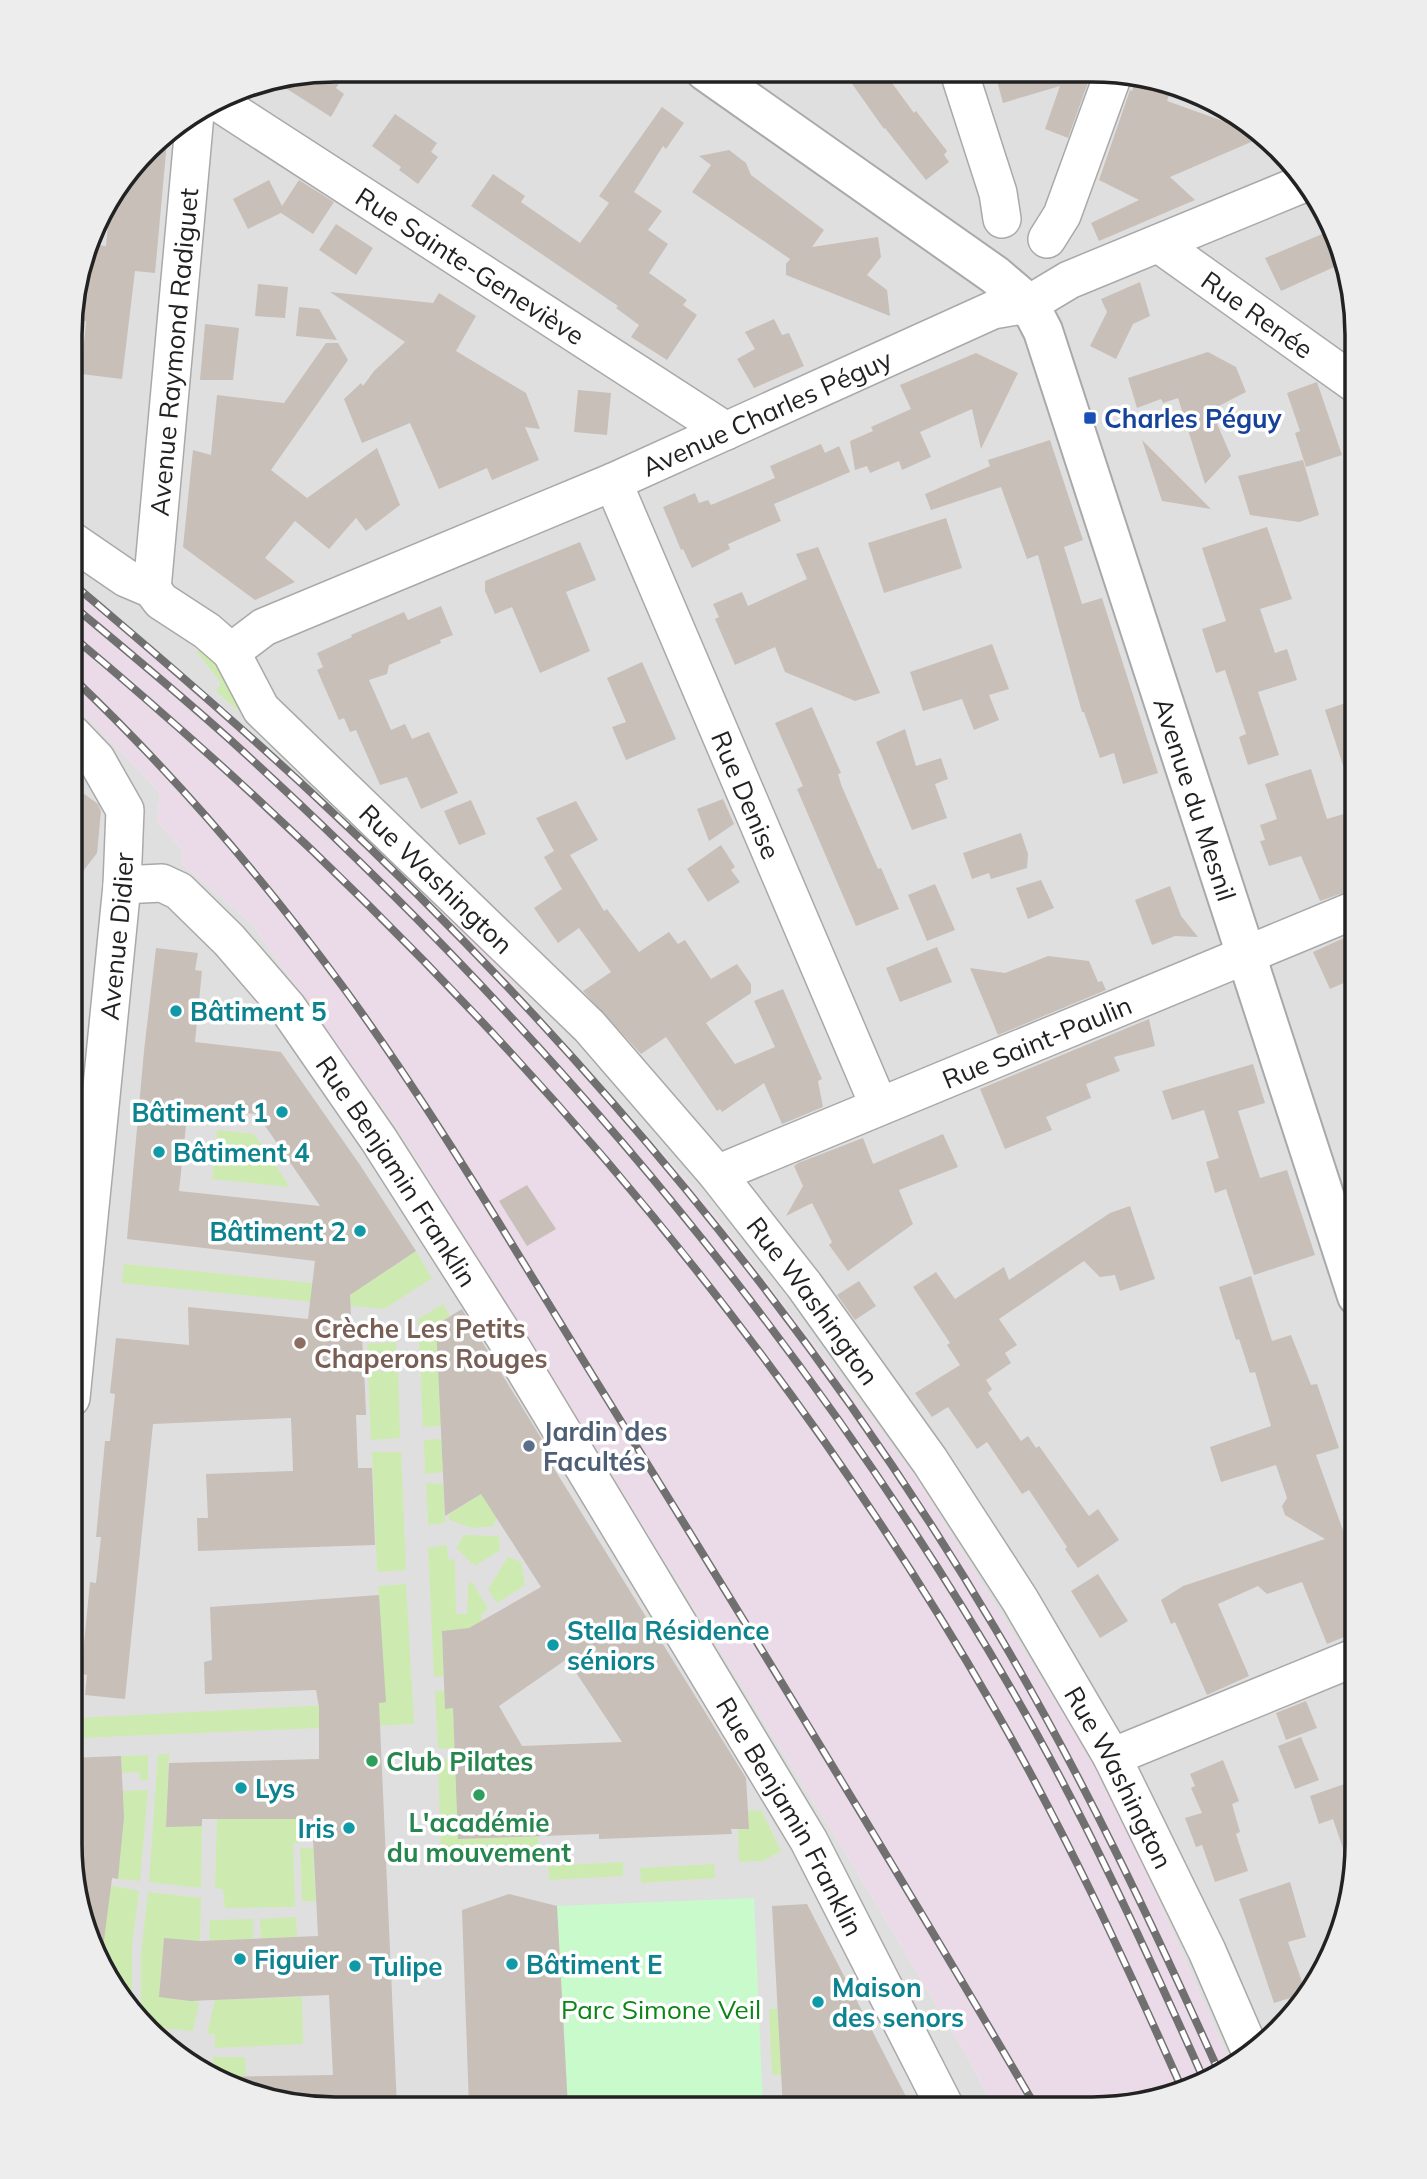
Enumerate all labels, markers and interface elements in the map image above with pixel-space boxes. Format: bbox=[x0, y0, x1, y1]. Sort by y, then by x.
street label: Rue Sainte-Geneviève bbox=[350, 179, 591, 352]
street label: Avenue Raymond Radiguet bbox=[142, 186, 205, 517]
street label: Rue Renée bbox=[1195, 263, 1320, 365]
street label: Avenue Charles Péguy bbox=[637, 342, 897, 483]
place label: Charles Péguy bbox=[1104, 402, 1283, 435]
marker: Charles Péguy bbox=[1082, 410, 1098, 426]
street label: Avenue du Mesnil bbox=[1147, 693, 1244, 905]
street label: Rue Denise bbox=[704, 726, 788, 864]
street label: Rue Washington bbox=[353, 797, 520, 960]
street label: Avenue Didier bbox=[92, 851, 140, 1022]
street label: Rue Saint-Paulin bbox=[937, 988, 1136, 1095]
place label: Bâtiment 5 bbox=[190, 995, 327, 1028]
marker: Bâtiment 5 bbox=[168, 1003, 184, 1019]
street label: Rue Benjamin Franklin bbox=[309, 1049, 485, 1293]
place label: Bâtiment 1 bbox=[131, 1096, 268, 1129]
marker: Bâtiment 1 bbox=[274, 1104, 290, 1120]
place label: Bâtiment 4 bbox=[173, 1136, 310, 1169]
marker: Bâtiment 4 bbox=[151, 1144, 167, 1160]
street label: Rue Washington bbox=[740, 1210, 887, 1391]
place label: Bâtiment 2 bbox=[209, 1215, 346, 1248]
marker: Bâtiment 2 bbox=[352, 1223, 368, 1239]
place label: Crèche Les Petits Chaperons Rouges bbox=[314, 1312, 547, 1375]
marker: Crèche Les Petits Chaperons Rouges bbox=[292, 1335, 308, 1351]
place label: Jardin des Facultés bbox=[543, 1415, 668, 1478]
marker: Jardin des Facultés bbox=[521, 1438, 537, 1454]
place label: Stella Résidence séniors bbox=[567, 1614, 770, 1677]
marker: Stella Résidence séniors bbox=[545, 1637, 561, 1653]
street label: Rue Washington bbox=[1058, 1680, 1180, 1874]
street label: Rue Benjamin Franklin bbox=[709, 1691, 871, 1941]
place label: Club Pilates bbox=[386, 1745, 533, 1778]
marker: Club Pilates bbox=[364, 1753, 380, 1769]
place label: Lys bbox=[255, 1772, 295, 1805]
marker: Lys bbox=[233, 1780, 249, 1796]
marker: L'académie du mouvement bbox=[471, 1787, 487, 1803]
place label: L'académie du mouvement bbox=[387, 1806, 571, 1869]
place label: Iris bbox=[298, 1812, 335, 1845]
marker: Iris bbox=[341, 1820, 357, 1836]
place label: Figuier bbox=[254, 1943, 339, 1976]
place label: Bâtiment E bbox=[526, 1948, 662, 1981]
place label: Tulipe bbox=[369, 1950, 443, 1983]
marker: Figuier bbox=[232, 1951, 248, 1967]
marker: Bâtiment E bbox=[504, 1956, 520, 1972]
marker: Tulipe bbox=[347, 1958, 363, 1974]
place label: Maison des senors bbox=[832, 1971, 964, 2034]
park label: Parc Simone Veil bbox=[561, 1993, 761, 2026]
marker: Maison des senors bbox=[810, 1994, 826, 2010]

